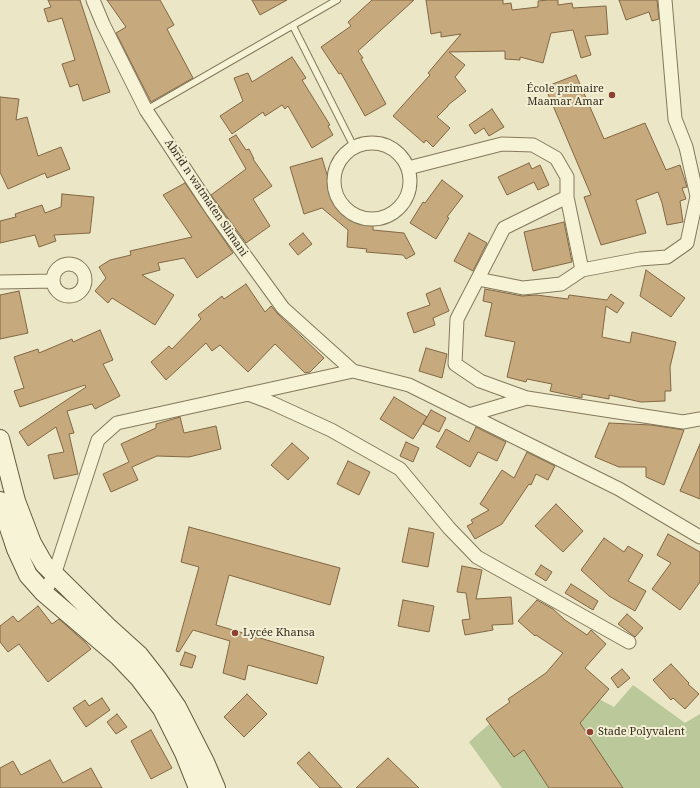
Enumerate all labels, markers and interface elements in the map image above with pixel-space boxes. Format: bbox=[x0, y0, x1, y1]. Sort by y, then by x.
place label: École primaire Maamar Amar bbox=[527, 82, 604, 108]
marker: École primaire Maamar Amar bbox=[607, 90, 617, 100]
street label: Abrid n watmaten Slimani bbox=[162, 137, 250, 259]
place label: Lycée Khansa bbox=[243, 626, 315, 640]
marker: Lycée Khansa bbox=[230, 628, 240, 638]
place label: Stade Polyvalent bbox=[598, 725, 685, 739]
marker: Stade Polyvalent bbox=[585, 727, 595, 737]

